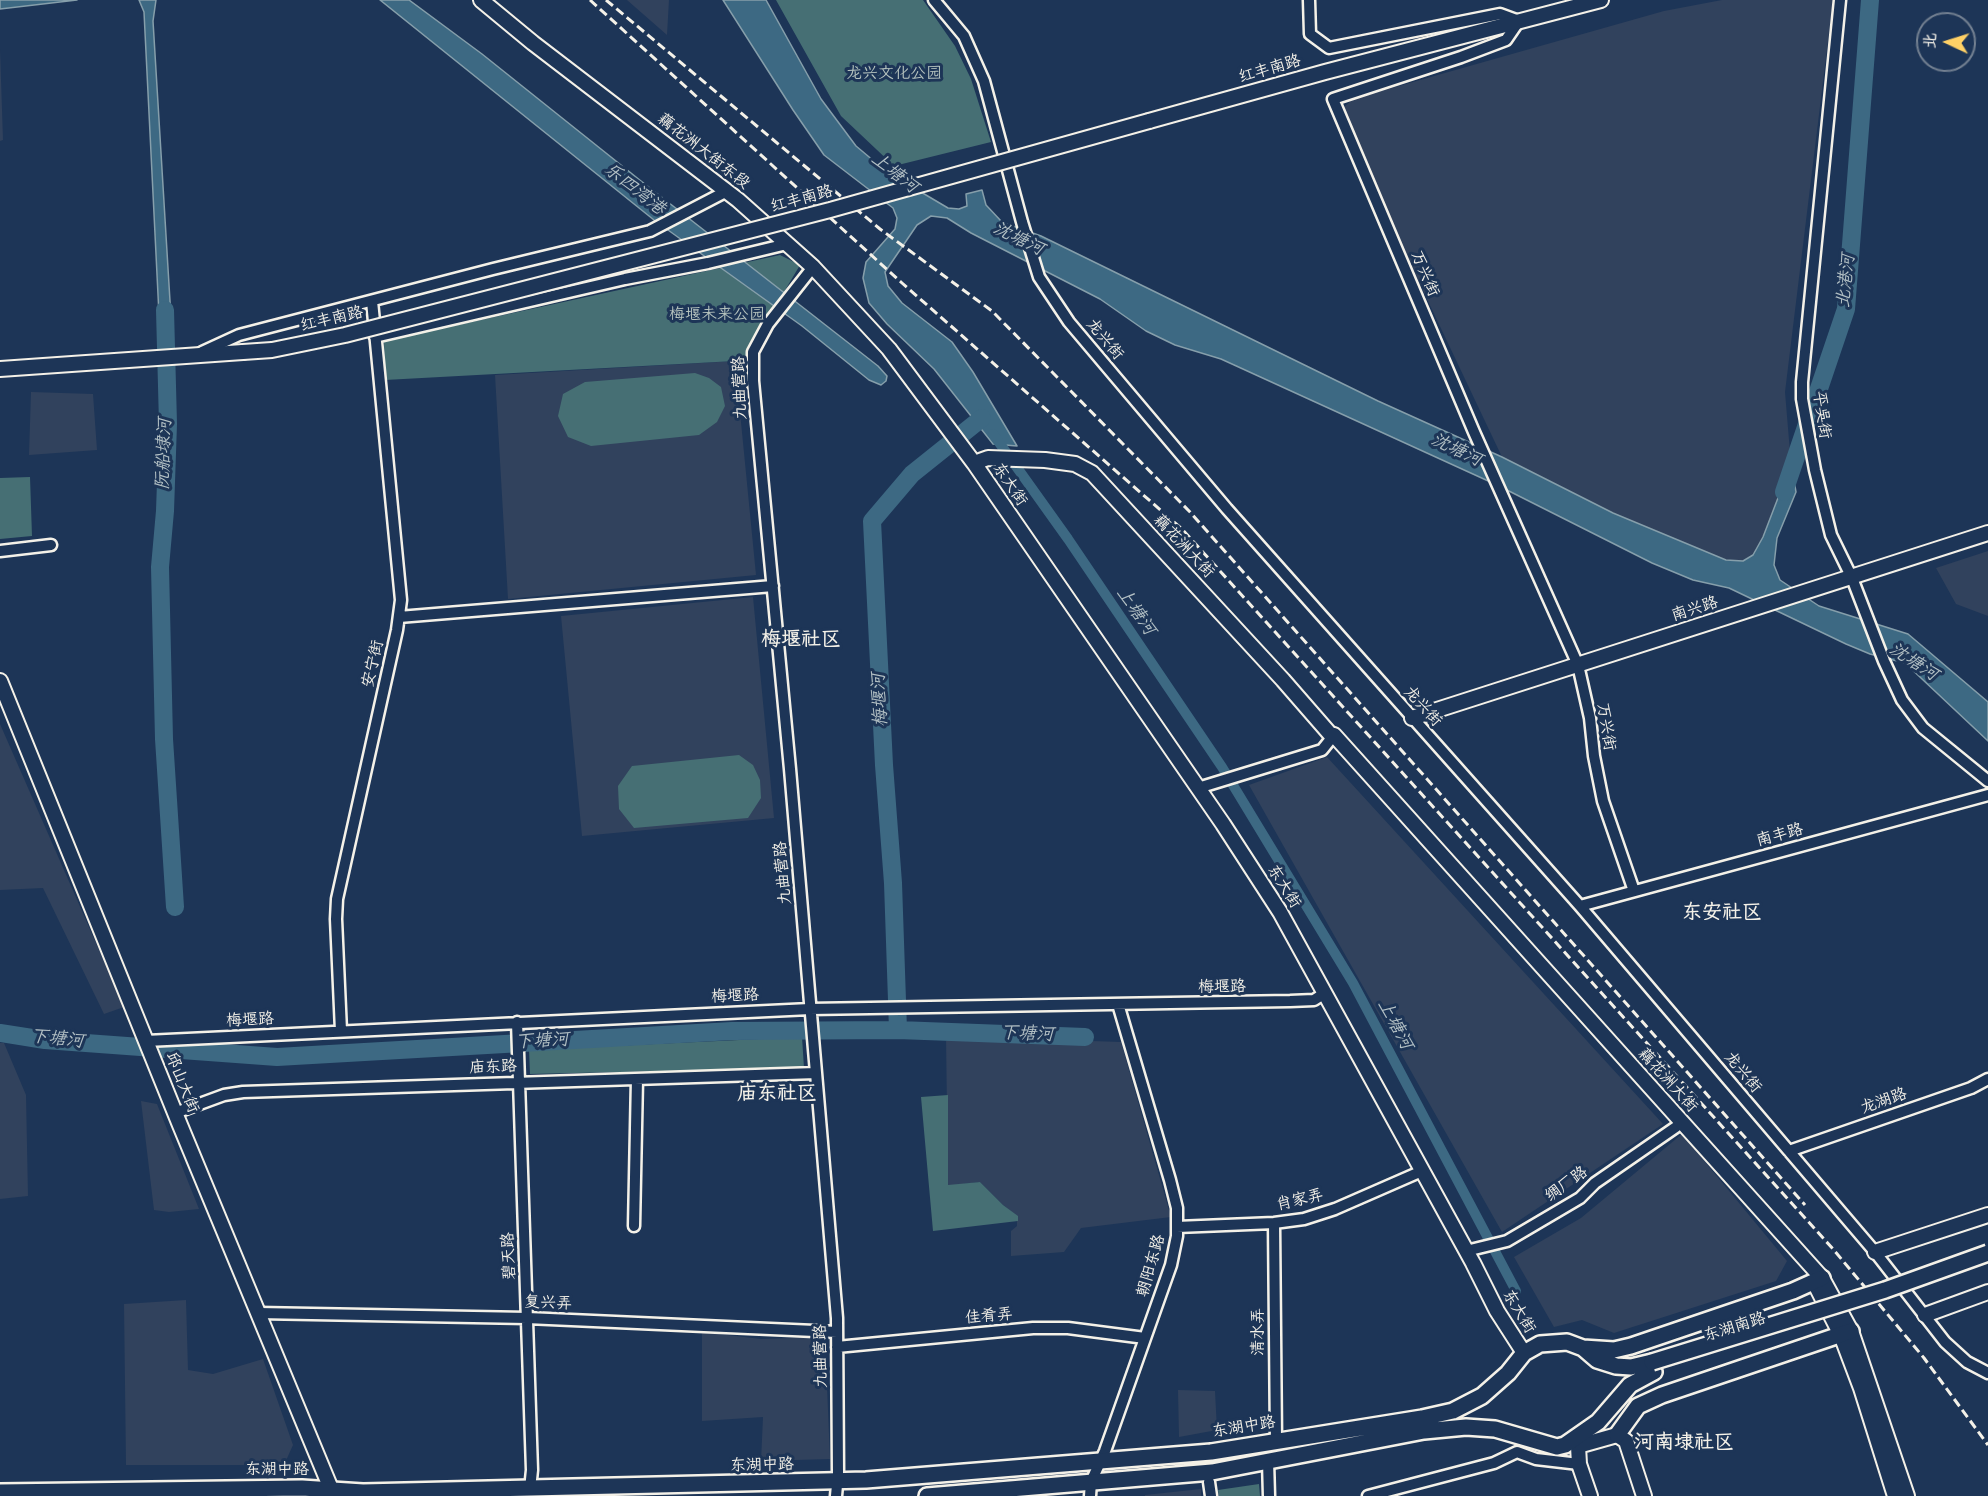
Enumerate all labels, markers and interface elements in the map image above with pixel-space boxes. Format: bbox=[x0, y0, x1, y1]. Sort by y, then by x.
north arrow bbox=[1916, 12, 1976, 72]
text: 北 bbox=[1919, 32, 1942, 50]
street label: 红丰南路 bbox=[1237, 52, 1303, 88]
park label: 龙兴文化公园 bbox=[846, 65, 942, 85]
street label: 藕花洲大街东段 bbox=[653, 110, 753, 194]
water label: 上塘河 bbox=[866, 149, 922, 199]
water label: 乐四湾港 bbox=[599, 159, 669, 221]
street label: 红丰南路 bbox=[769, 182, 835, 218]
water label: 沈塘河 bbox=[989, 218, 1047, 262]
street label: 万兴街 bbox=[1406, 248, 1442, 300]
water label: 北港河 bbox=[1833, 253, 1861, 309]
street label: 红丰南路 bbox=[299, 303, 365, 337]
park label: 梅堰未来公园 bbox=[669, 306, 765, 326]
street label: 龙兴街 bbox=[1081, 315, 1127, 365]
street label: 九曲营路 bbox=[730, 356, 752, 420]
street label: 平吴街 bbox=[1808, 390, 1834, 440]
water label: 阮船埭河 bbox=[153, 418, 177, 490]
water label: 沈塘河 bbox=[1427, 430, 1485, 472]
street label: 东大街 bbox=[988, 460, 1030, 510]
street label: 藕花洲大街 bbox=[1149, 511, 1217, 583]
water label: 上塘河 bbox=[1111, 584, 1159, 640]
street label: 南兴路 bbox=[1669, 593, 1721, 627]
district label: 梅堰社区 bbox=[761, 629, 841, 653]
street label: 安宁街 bbox=[359, 638, 389, 690]
water label: 沈塘河 bbox=[1884, 639, 1942, 687]
water label: 梅堰河 bbox=[869, 672, 893, 728]
street label: 龙兴街 bbox=[1399, 683, 1445, 731]
street label: 万兴街 bbox=[1592, 702, 1618, 752]
street label: 南丰路 bbox=[1754, 821, 1806, 851]
street label: 九曲营路 bbox=[772, 840, 796, 906]
street label: 东大街 bbox=[1262, 862, 1304, 912]
district label: 东安社区 bbox=[1682, 902, 1762, 926]
street label: 梅堰路 bbox=[1198, 978, 1246, 998]
street label: 梅堰路 bbox=[711, 986, 759, 1008]
water label: 上塘河 bbox=[1372, 996, 1416, 1054]
street label: 梅堰路 bbox=[226, 1010, 274, 1032]
water label: 下塘河 bbox=[1000, 1023, 1054, 1047]
water label: 下塘河 bbox=[29, 1026, 85, 1054]
water label: 下塘河 bbox=[514, 1030, 570, 1054]
street label: 藕花洲大街 bbox=[1633, 1045, 1701, 1117]
street label: 龙兴街 bbox=[1719, 1048, 1765, 1098]
street label: 邱山大街 bbox=[160, 1050, 202, 1116]
street label: 庙东路 bbox=[469, 1058, 517, 1078]
district label: 庙东社区 bbox=[737, 1083, 817, 1107]
street label: 龙湖路 bbox=[1858, 1085, 1910, 1119]
street label: 绸厂路 bbox=[1542, 1163, 1592, 1207]
street label: 肖家弄 bbox=[1274, 1186, 1326, 1216]
street label: 碧天路 bbox=[500, 1232, 520, 1280]
street label: 朝阳东路 bbox=[1134, 1233, 1170, 1299]
street label: 东大街 bbox=[1497, 1286, 1539, 1338]
street label: 复兴弄 bbox=[524, 1294, 572, 1314]
street label: 佳肴弄 bbox=[964, 1305, 1014, 1329]
street label: 清水弄 bbox=[1250, 1308, 1270, 1356]
street label: 东湖南路 bbox=[1702, 1309, 1768, 1347]
street label: 九曲营路 bbox=[812, 1324, 832, 1388]
street label: 东湖中路 bbox=[1211, 1414, 1277, 1442]
district label: 河南埭社区 bbox=[1634, 1432, 1734, 1456]
street label: 东湖中路 bbox=[730, 1456, 794, 1476]
street label: 东湖中路 bbox=[245, 1461, 309, 1481]

